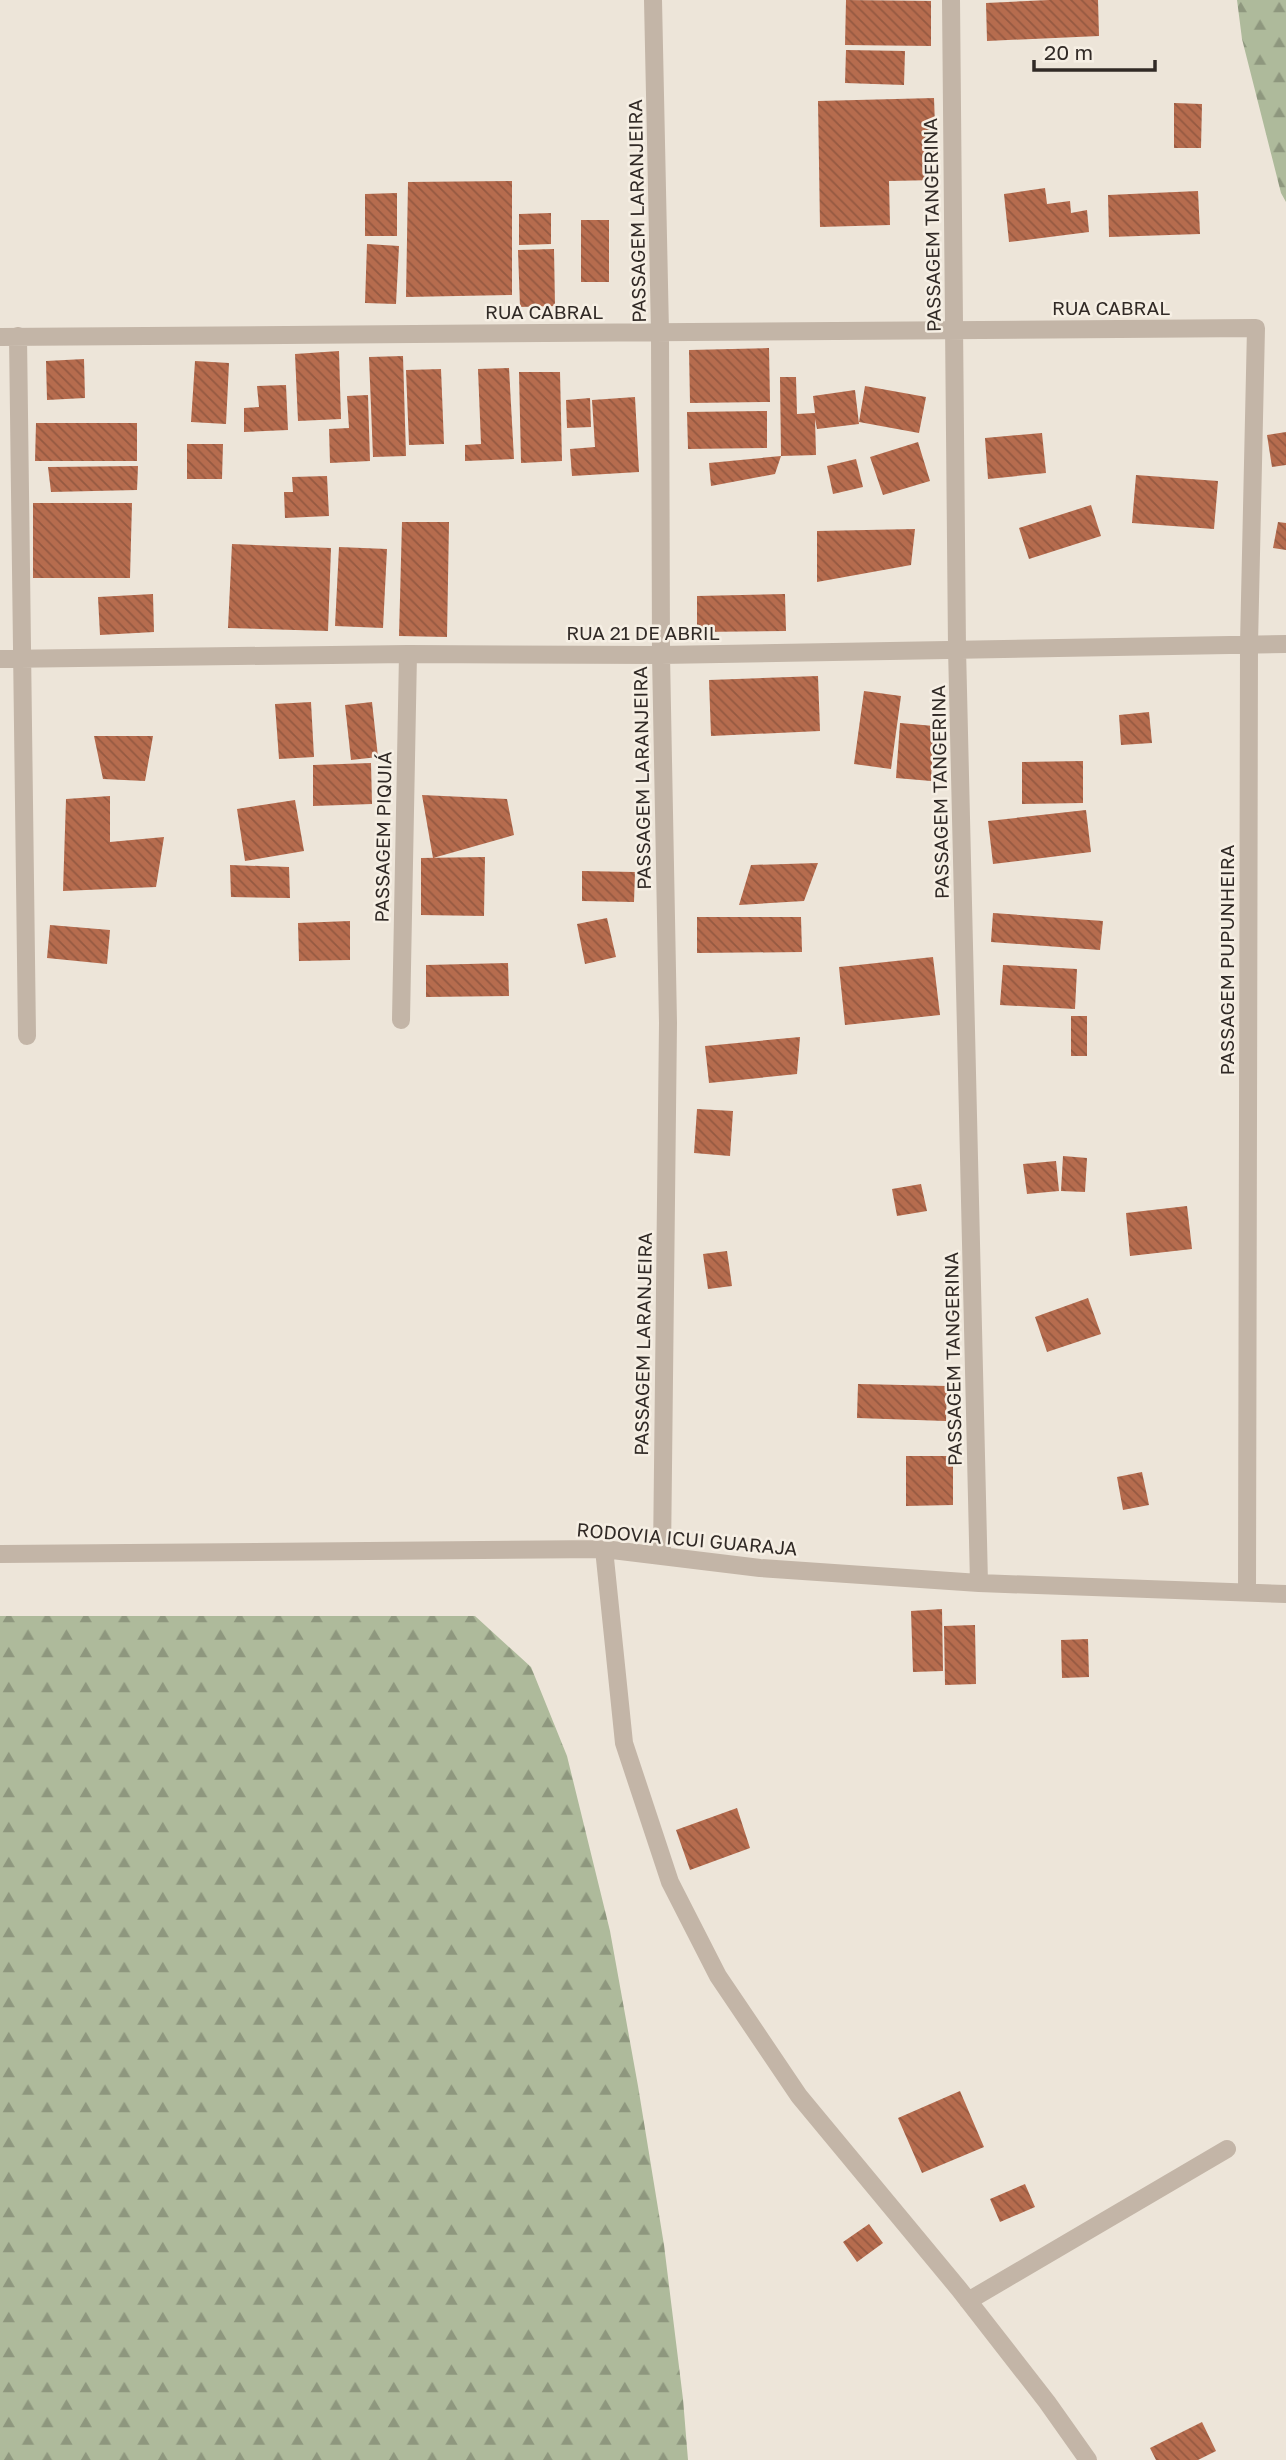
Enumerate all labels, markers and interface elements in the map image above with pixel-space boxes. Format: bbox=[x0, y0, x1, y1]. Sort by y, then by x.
scale bar bbox=[1034, 28, 1155, 72]
text: 20 m bbox=[1044, 39, 1093, 65]
street label: PASSAGEM LARANJEIRA bbox=[623, 99, 650, 323]
street label: PASSAGEM TANGERINA bbox=[918, 117, 945, 332]
street label: RUA CABRAL bbox=[1052, 296, 1170, 319]
street label: RUA CABRAL bbox=[485, 300, 603, 323]
street label: RUA 21 DE ABRIL bbox=[566, 621, 720, 644]
street label: PASSAGEM LARANJEIRA bbox=[628, 666, 655, 890]
street label: PASSAGEM TANGERINA bbox=[926, 684, 953, 899]
street label: PASSAGEM PIQUIÁ bbox=[370, 751, 395, 923]
street label: PASSAGEM PUPUNHEIRA bbox=[1215, 844, 1238, 1075]
street label: PASSAGEM LARANJEIRA bbox=[629, 1232, 656, 1456]
street label: PASSAGEM TANGERINA bbox=[939, 1251, 966, 1466]
street label: RODOVIA ICUI GUARAJA bbox=[576, 1517, 799, 1560]

